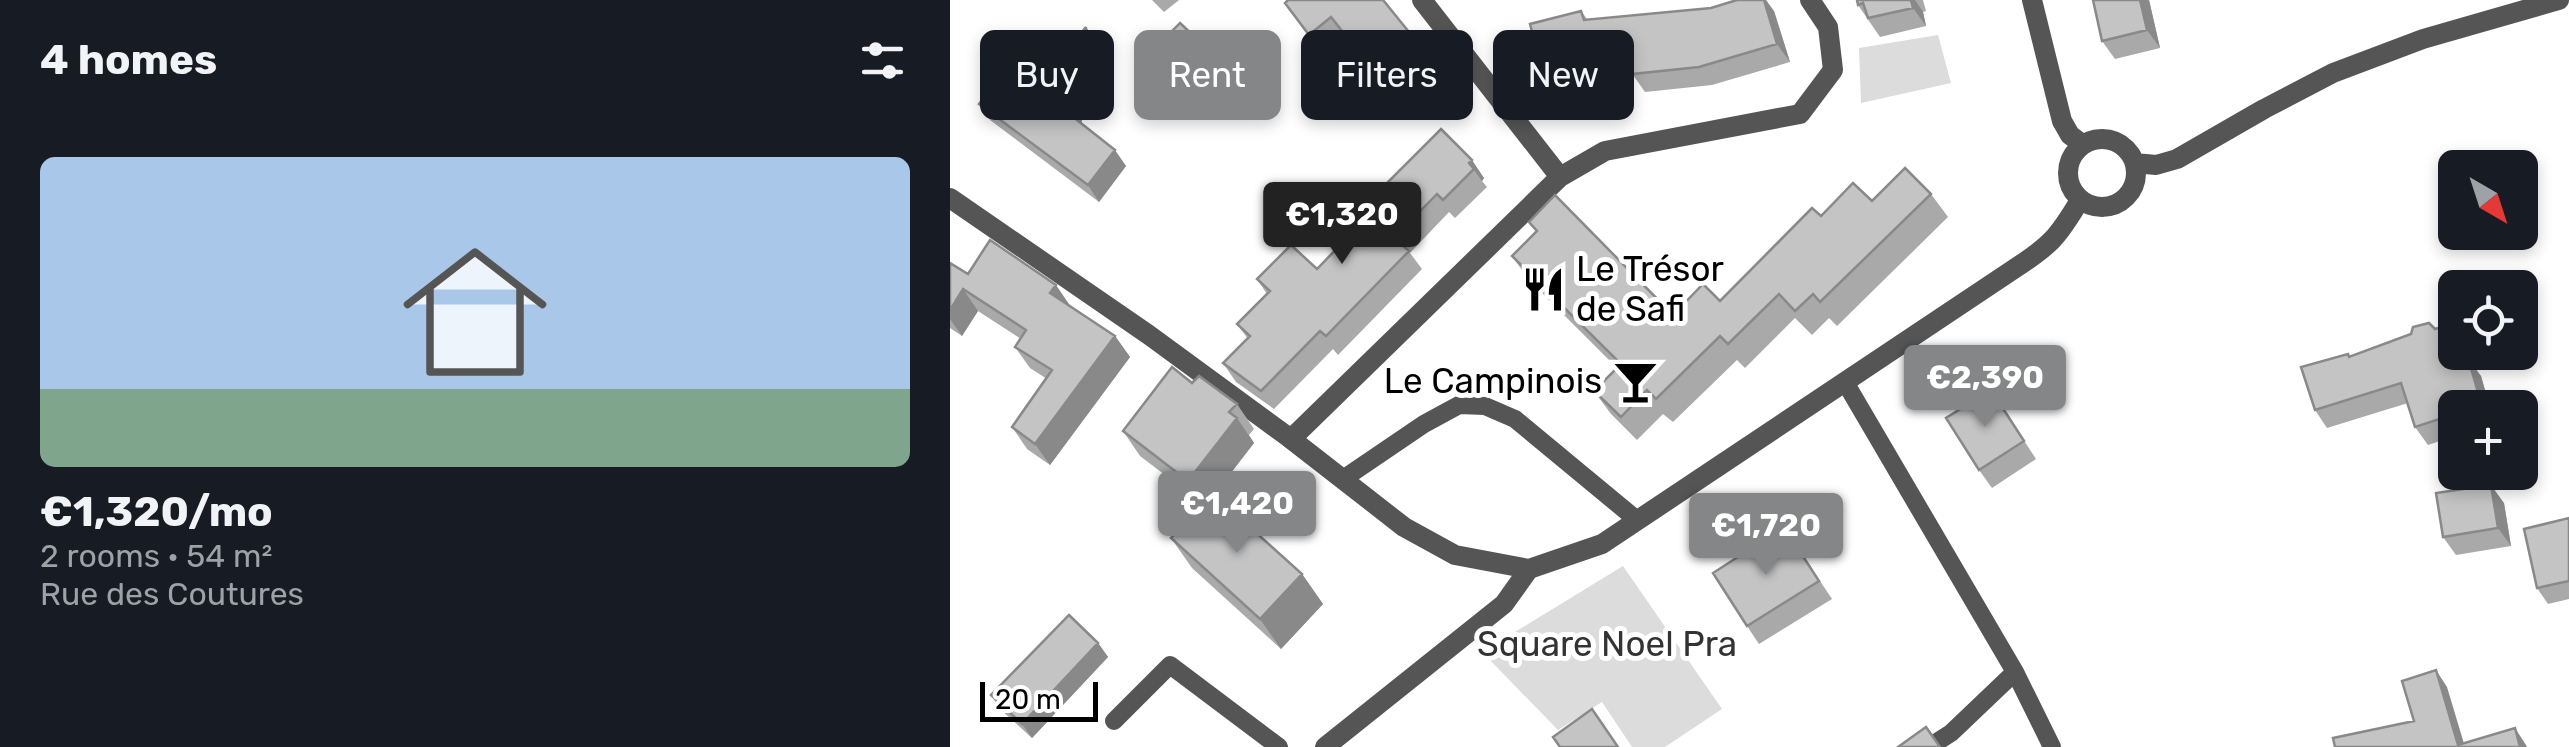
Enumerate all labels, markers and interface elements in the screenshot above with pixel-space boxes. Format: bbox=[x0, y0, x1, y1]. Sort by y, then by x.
chip: Buy bbox=[980, 30, 1114, 120]
chip: Rent bbox=[1134, 30, 1281, 120]
chip: Filters bbox=[1301, 30, 1473, 120]
chip: New bbox=[1493, 30, 1634, 120]
icon: filters bbox=[855, 33, 910, 88]
text: 4 homes bbox=[40, 35, 217, 85]
north arrow bbox=[2438, 150, 2538, 250]
map controls bbox=[2438, 150, 2538, 490]
pin: €1,320 bbox=[1261, 182, 1423, 267]
text: €1,320 bbox=[1285, 195, 1399, 233]
icon: home bbox=[385, 222, 565, 402]
place label: Le Trésor de Safi bbox=[1576, 248, 1724, 330]
restaurant icon: Le Trésor de Safi bbox=[1519, 265, 1567, 313]
button: locate bbox=[2438, 270, 2538, 370]
pin: €2,390 bbox=[1904, 345, 2066, 430]
bar icon: Le Campinois bbox=[1611, 357, 1659, 405]
text: €2,390 bbox=[1926, 358, 2044, 396]
place label: Le Campinois bbox=[1384, 360, 1602, 402]
button: + bbox=[2438, 390, 2538, 490]
pin: €1,420 bbox=[1156, 471, 1318, 556]
text: €1,420 bbox=[1180, 484, 1294, 522]
text: €1,320/mo bbox=[40, 487, 273, 537]
pin: €1,720 bbox=[1685, 493, 1847, 578]
text: €1,720 bbox=[1711, 506, 1821, 544]
text: 2 rooms · 54 m² bbox=[40, 537, 272, 575]
text: Rue des Coutures bbox=[40, 575, 304, 613]
park label: Square Noel Pra bbox=[1477, 623, 1737, 665]
scale bar bbox=[980, 677, 1098, 722]
text: 20 m bbox=[995, 683, 1061, 716]

